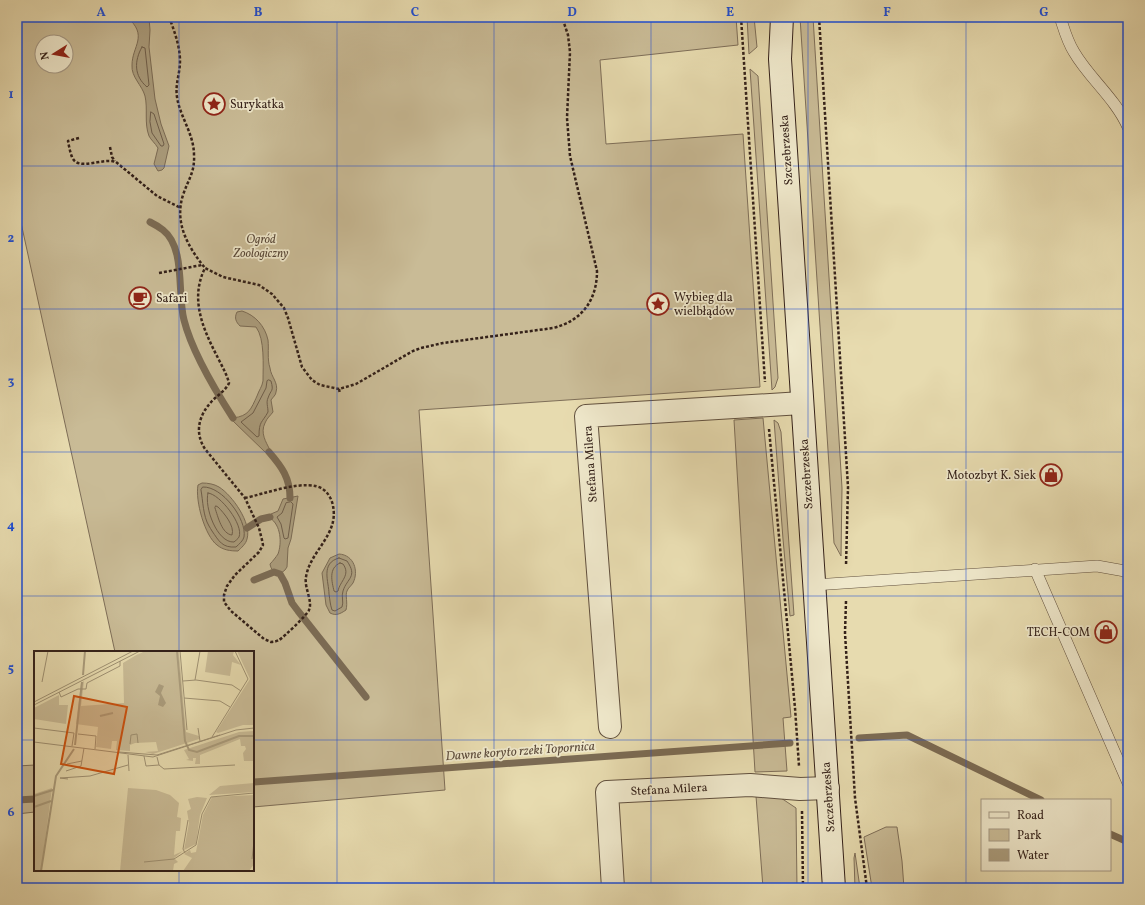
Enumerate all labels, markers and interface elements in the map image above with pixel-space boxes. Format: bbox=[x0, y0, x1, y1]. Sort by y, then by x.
text: A bbox=[96, 4, 106, 22]
text: B bbox=[254, 4, 263, 22]
text: C bbox=[411, 4, 419, 22]
text: D bbox=[567, 4, 577, 22]
text: E bbox=[726, 4, 734, 22]
text: F bbox=[883, 4, 891, 22]
text: G bbox=[1039, 4, 1049, 22]
north arrow bbox=[34, 34, 74, 74]
text: N bbox=[38, 50, 54, 61]
text: 1 bbox=[8, 86, 14, 104]
place icon: Surykatka bbox=[201, 91, 227, 117]
place label: Surykatka bbox=[230, 97, 284, 113]
street label: Szczebrzeska bbox=[777, 114, 797, 186]
text: 2 bbox=[8, 230, 15, 248]
park label: Ogród Zoologiczny bbox=[233, 232, 289, 262]
cafe icon: Safari bbox=[127, 285, 153, 311]
place label: Wybieg dla wielbłądów bbox=[674, 290, 735, 320]
place label: Safari bbox=[156, 291, 188, 307]
place icon: Wybieg dla wielbłądów bbox=[645, 291, 671, 317]
text: 3 bbox=[8, 373, 15, 391]
street label: Stefana Milera bbox=[580, 425, 602, 503]
street label: Szczebrzeska bbox=[797, 438, 817, 510]
shop icon: Motozbyt K. Siek bbox=[1038, 462, 1064, 488]
place label: Motozbyt K. Siek bbox=[947, 468, 1036, 484]
text: 4 bbox=[7, 517, 15, 535]
shop icon: TECH-COM bbox=[1093, 619, 1119, 645]
place label: TECH-COM bbox=[1027, 625, 1090, 641]
inset map bbox=[34, 651, 254, 871]
text: 5 bbox=[8, 660, 14, 678]
water label: Dawne koryto rzeki Topornica bbox=[445, 738, 595, 766]
street label: Szczebrzeska bbox=[819, 761, 839, 833]
street label: Stefana Milera bbox=[630, 780, 708, 800]
legend bbox=[981, 799, 1111, 871]
text: 6 bbox=[7, 804, 15, 822]
text: Road bbox=[1017, 808, 1044, 824]
text: Park bbox=[1017, 828, 1042, 844]
text: Water bbox=[1017, 848, 1049, 864]

